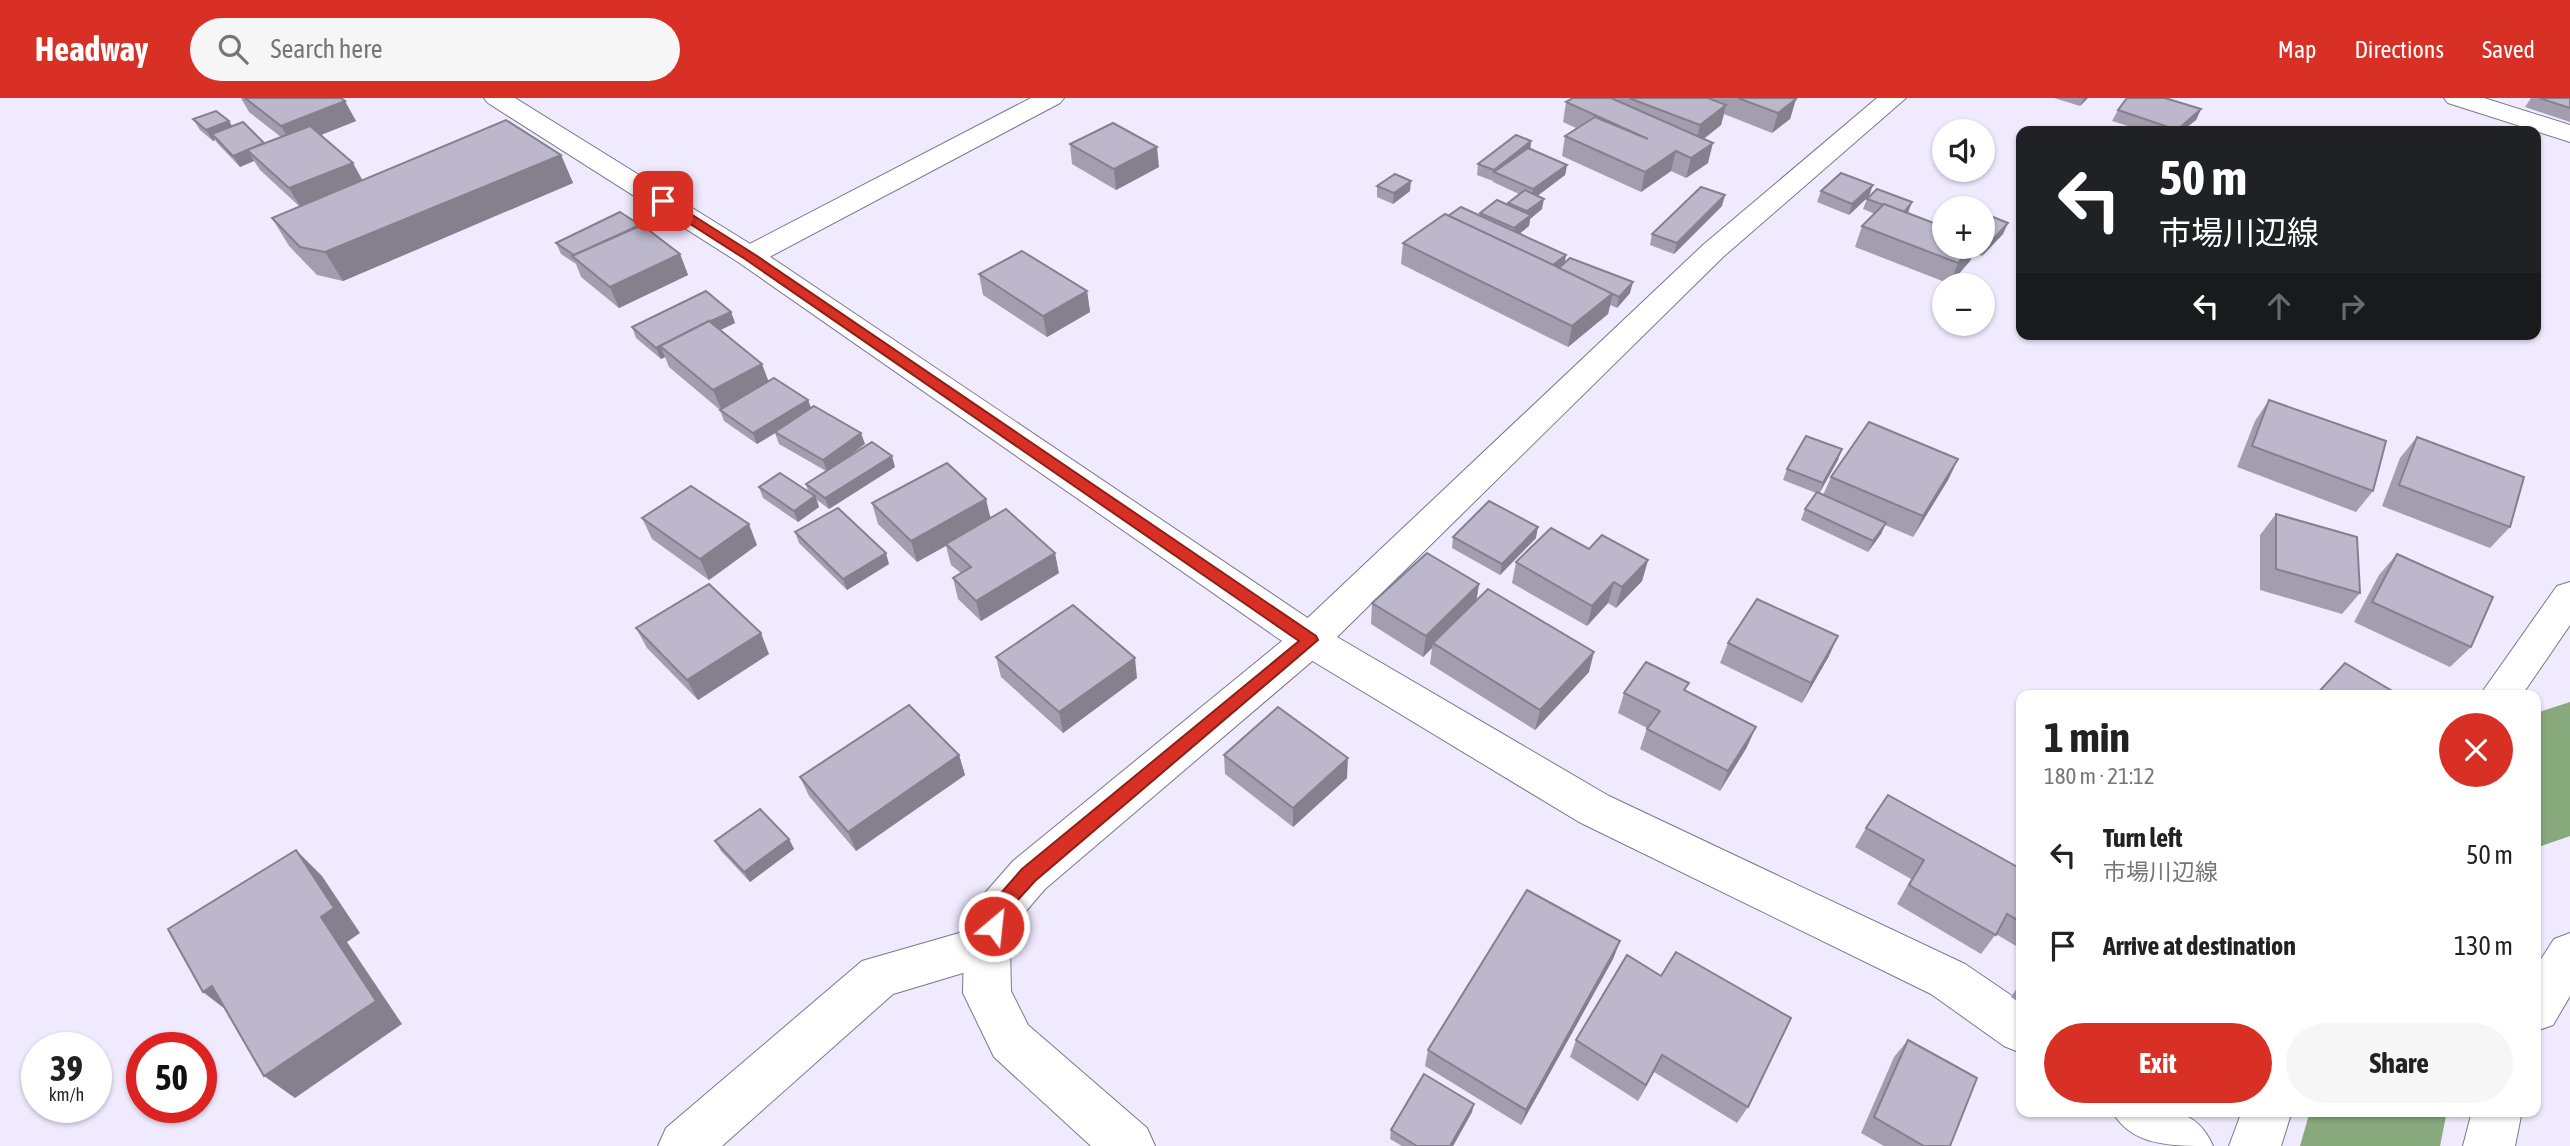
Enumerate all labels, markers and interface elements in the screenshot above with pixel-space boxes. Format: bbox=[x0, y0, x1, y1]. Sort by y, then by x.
search box bbox=[190, 18, 680, 81]
text: Headway bbox=[35, 30, 148, 68]
icon: search bbox=[214, 30, 252, 68]
text: Search here bbox=[270, 34, 383, 64]
text: Map bbox=[2278, 36, 2316, 63]
text: Directions bbox=[2354, 36, 2444, 63]
text: Saved bbox=[2482, 36, 2535, 63]
map controls bbox=[1932, 119, 1995, 336]
button: sound bbox=[1932, 119, 1995, 182]
text: 50 m bbox=[2159, 149, 2247, 205]
icon: left bbox=[2044, 154, 2135, 245]
pin bbox=[633, 171, 693, 231]
icon: arrive bbox=[644, 182, 682, 220]
button: + bbox=[1932, 196, 1995, 259]
text: 市場川辺線 bbox=[2159, 214, 2319, 251]
button: − bbox=[1932, 273, 1995, 336]
icon: left bbox=[2187, 287, 2225, 325]
icon: ahead bbox=[2260, 287, 2298, 325]
icon: right bbox=[2333, 287, 2371, 325]
text: 1 min bbox=[2044, 713, 2130, 761]
button: close bbox=[2439, 713, 2513, 787]
text: 180 m · 21:12 bbox=[2044, 763, 2155, 789]
text: Turn left bbox=[2103, 823, 2183, 853]
icon: left bbox=[2044, 836, 2082, 874]
text: 50 m bbox=[2466, 840, 2513, 870]
text: 市場川辺線 bbox=[2103, 859, 2218, 885]
position arrow bbox=[957, 889, 1031, 963]
icon: arrive bbox=[2044, 927, 2082, 965]
text: Arrive at destination bbox=[2103, 931, 2296, 961]
text: 130 m bbox=[2454, 931, 2513, 961]
button: Exit bbox=[2044, 1023, 2272, 1103]
button: Share bbox=[2286, 1023, 2513, 1103]
speed limit sign: 50 bbox=[126, 1032, 217, 1123]
text: 39 bbox=[50, 1048, 83, 1088]
text: km/h bbox=[49, 1084, 84, 1105]

